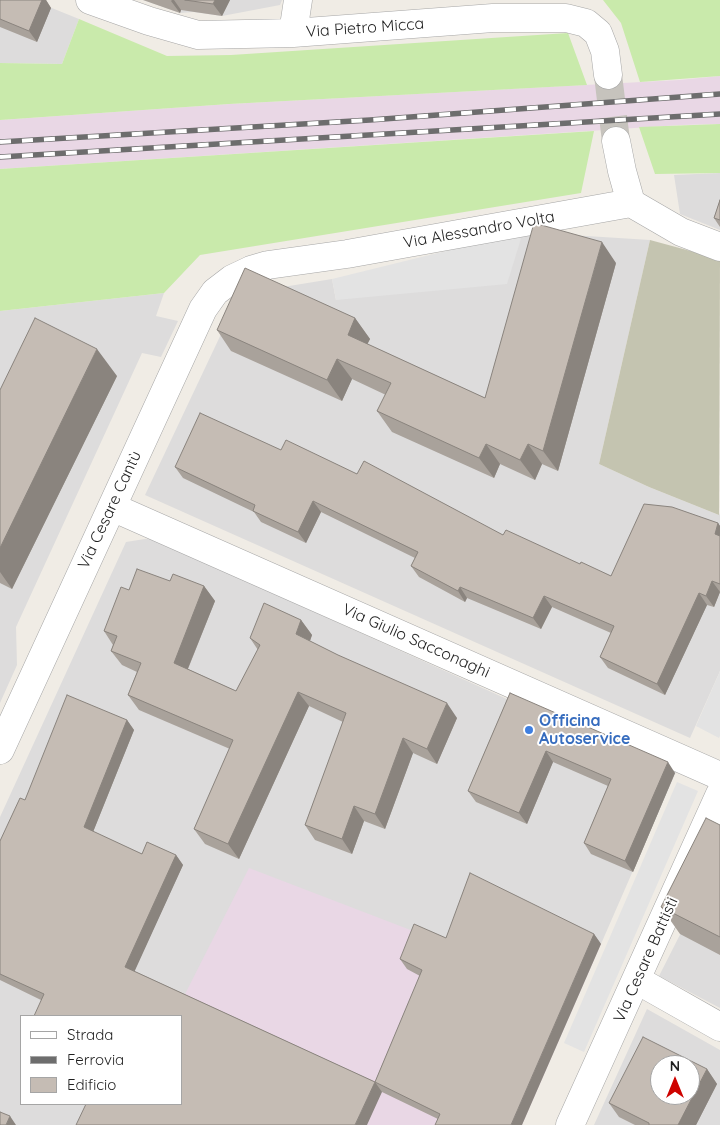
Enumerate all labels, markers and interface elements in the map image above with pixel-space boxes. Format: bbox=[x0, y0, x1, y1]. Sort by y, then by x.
street label: Via Pietro Micca bbox=[305, 14, 425, 42]
street label: Via Alessandro Volta bbox=[402, 207, 556, 253]
street label: Via Cesare Cantù bbox=[74, 448, 146, 572]
street label: Via Giulio Sacconaghi bbox=[339, 600, 493, 682]
place label: Officina Autoservice bbox=[539, 711, 630, 749]
marker: Officina Autoservice bbox=[523, 724, 535, 736]
street label: Via Cesare Battisti bbox=[610, 894, 682, 1026]
legend bbox=[20, 1015, 182, 1105]
text: Strada bbox=[67, 1025, 113, 1044]
text: Ferrovia bbox=[67, 1050, 124, 1069]
north arrow bbox=[650, 1055, 700, 1105]
text: N bbox=[670, 1057, 680, 1075]
text: Edificio bbox=[67, 1075, 116, 1094]

